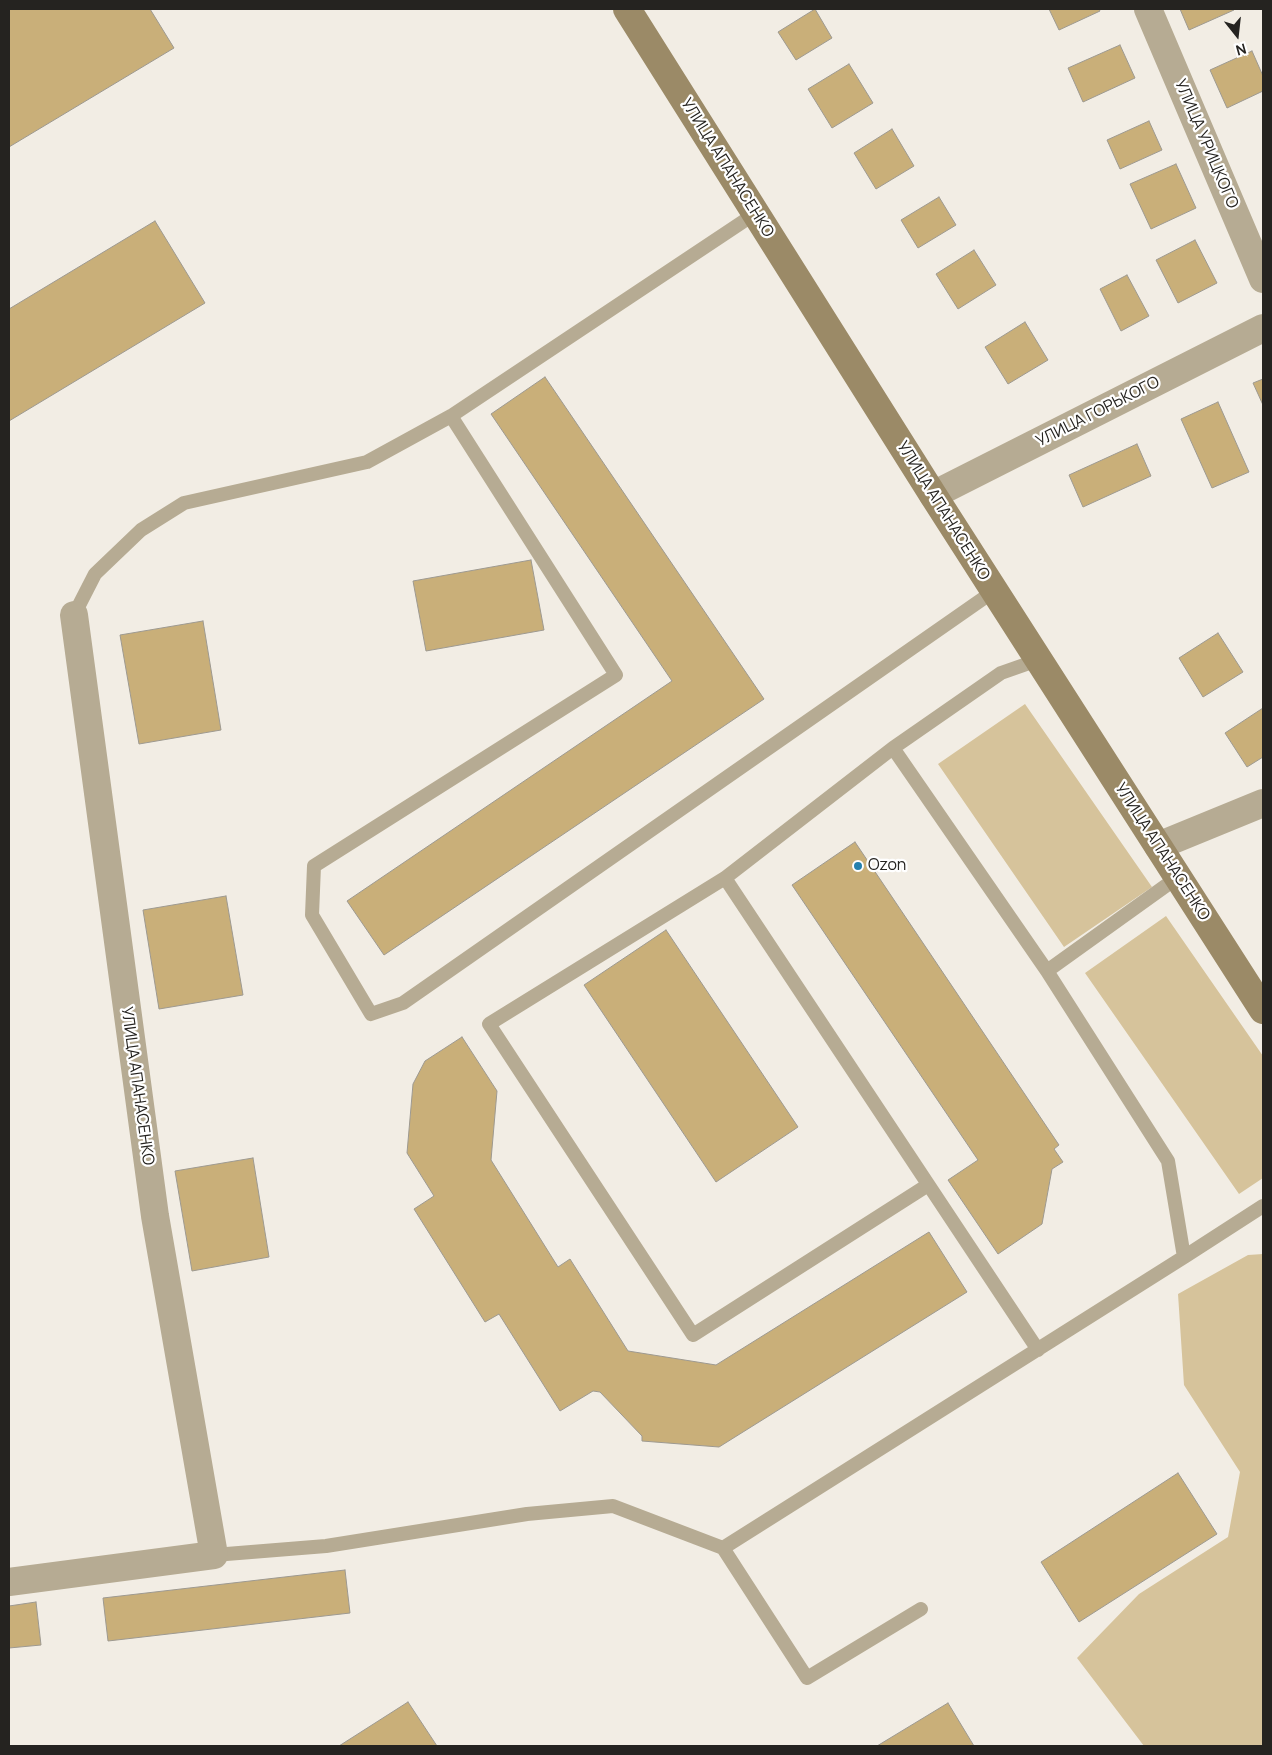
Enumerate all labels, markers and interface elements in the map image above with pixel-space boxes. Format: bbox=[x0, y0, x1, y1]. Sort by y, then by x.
north arrow bbox=[1212, 10, 1262, 60]
text: N bbox=[1234, 39, 1249, 60]
street label: УЛИЦА УРИЦКОГО bbox=[1170, 77, 1242, 211]
street label: УЛИЦА АПАНАСЕНКО bbox=[676, 95, 778, 241]
street label: УЛИЦА ГОРЬКОГО bbox=[1033, 373, 1163, 451]
street label: УЛИЦА АПАНАСЕНКО bbox=[892, 438, 994, 584]
street label: УЛИЦА АПАНАСЕНКО bbox=[1110, 780, 1214, 924]
place label: Ozon bbox=[868, 856, 906, 876]
marker: Ozon bbox=[852, 860, 864, 872]
street label: УЛИЦА АПАНАСЕНКО bbox=[116, 1005, 158, 1167]

